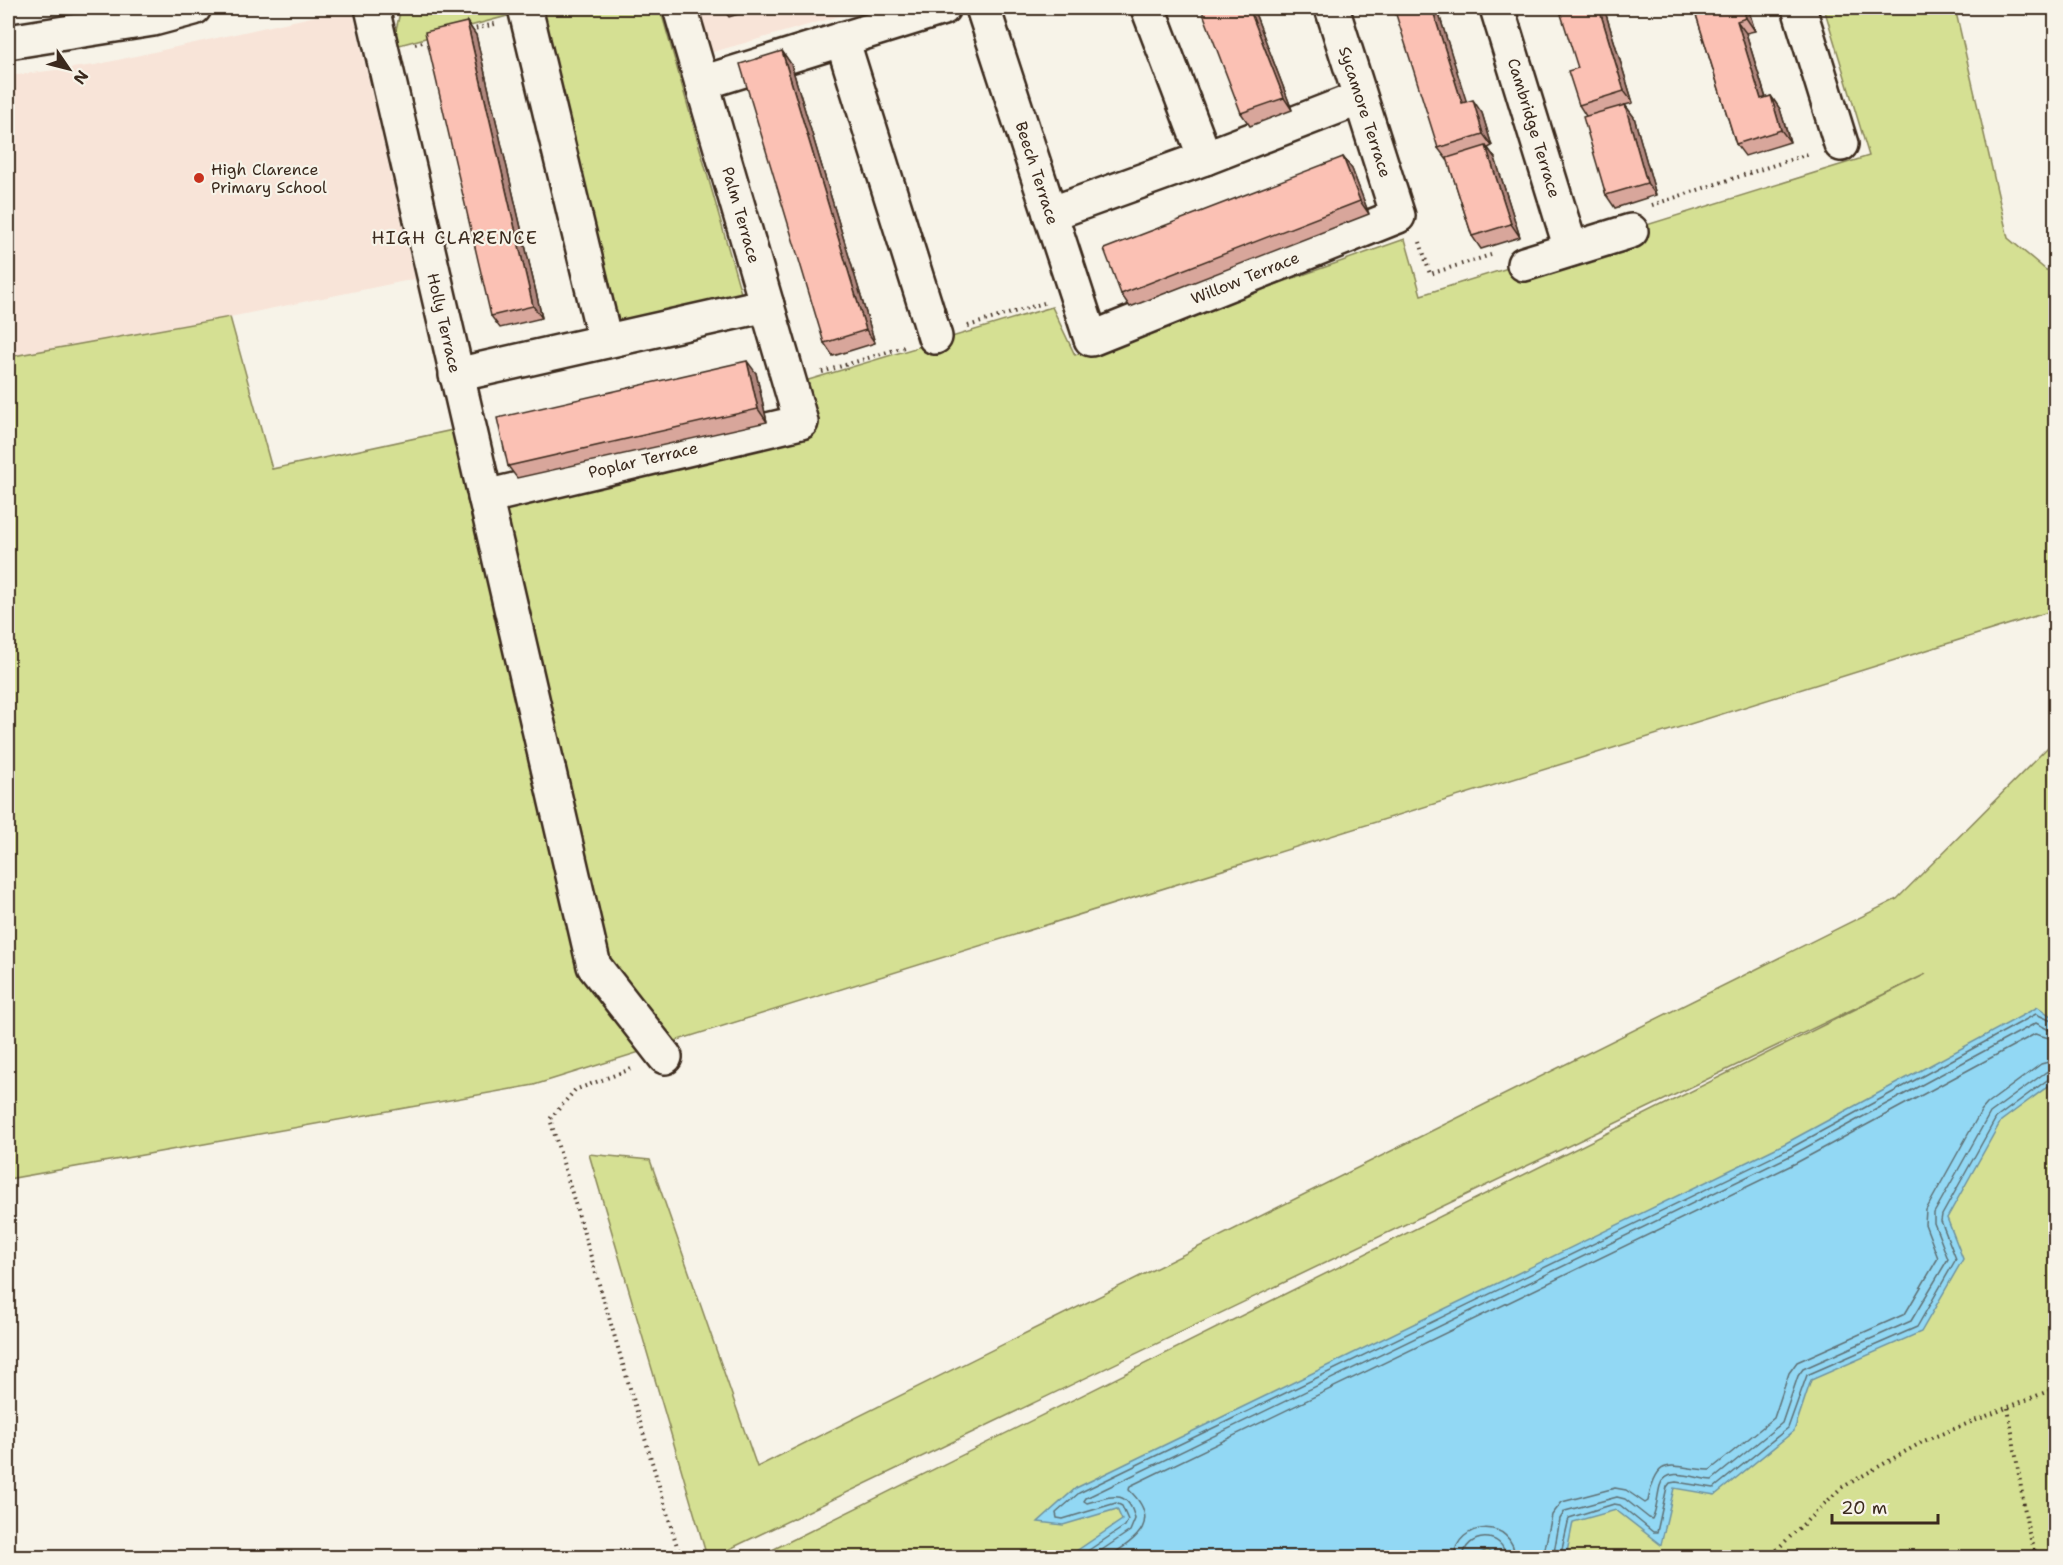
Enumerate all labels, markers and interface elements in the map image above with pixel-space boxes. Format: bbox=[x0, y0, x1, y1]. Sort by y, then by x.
north arrow bbox=[39, 39, 99, 99]
street label: Sycamore Terrace bbox=[1334, 44, 1396, 180]
street label: Cambridge Terrace bbox=[1503, 56, 1565, 200]
text: N bbox=[69, 66, 93, 89]
street label: Beech Terrace bbox=[1010, 119, 1064, 227]
place label: High Clarence Primary School bbox=[211, 159, 327, 198]
street label: Palm Terrace bbox=[717, 164, 765, 266]
marker: High Clarence Primary School bbox=[192, 171, 206, 185]
district label: HIGH CLARENCE bbox=[371, 226, 539, 250]
street label: Willow Terrace bbox=[1188, 247, 1302, 309]
street label: Holly Terrace bbox=[422, 271, 466, 375]
street label: Poplar Terrace bbox=[586, 437, 700, 483]
scale bar bbox=[1832, 1487, 1938, 1525]
text: 20 m bbox=[1841, 1496, 1887, 1520]

